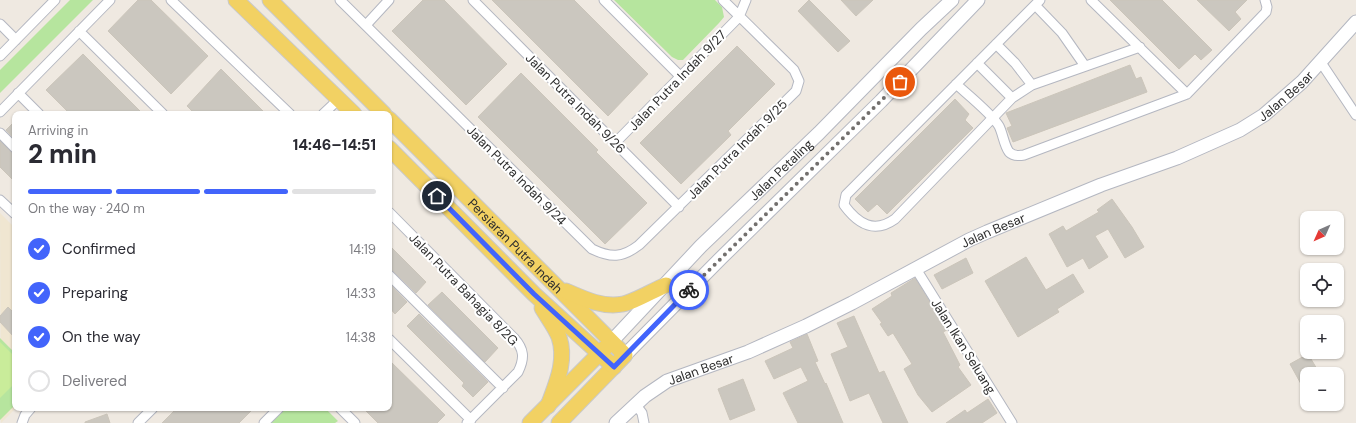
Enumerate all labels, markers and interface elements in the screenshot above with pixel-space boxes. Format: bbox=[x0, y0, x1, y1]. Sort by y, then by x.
street label: Jalan Putra Indah 9/27 bbox=[625, 26, 730, 134]
street label: Jalan Putra Indah 9/26 bbox=[522, 50, 629, 157]
pin bbox=[883, 65, 917, 99]
street label: Jalan Besar bbox=[1255, 67, 1317, 125]
icon: bag bbox=[889, 71, 911, 93]
street label: Jalan Putra Indah 9/25 bbox=[684, 96, 791, 203]
text: Arriving in bbox=[28, 122, 88, 139]
street label: Jalan Putra Indah 9/24 bbox=[463, 122, 570, 229]
text: 14:46–14:51 bbox=[293, 135, 376, 155]
street label: Jalan Petaling bbox=[746, 136, 817, 204]
text: 2 min bbox=[28, 137, 97, 171]
pin bbox=[420, 179, 454, 213]
icon: home bbox=[426, 185, 448, 207]
street label: Persiaran Putra Indah bbox=[464, 195, 566, 297]
text: On the way · 240 m bbox=[28, 200, 145, 217]
street label: Jalan Besar bbox=[958, 209, 1028, 252]
north arrow bbox=[1300, 211, 1344, 255]
map controls bbox=[1300, 211, 1344, 411]
street label: Jalan Putra Bahagia 8/2G bbox=[405, 229, 522, 349]
icon: check bbox=[28, 238, 50, 260]
text: Confirmed bbox=[62, 239, 136, 259]
text: 14:19 bbox=[349, 241, 376, 258]
button: locate bbox=[1300, 263, 1344, 307]
courier bbox=[669, 270, 709, 310]
icon: bike bbox=[678, 279, 700, 301]
icon: check bbox=[28, 282, 50, 304]
text: Preparing bbox=[62, 283, 128, 303]
text: 14:33 bbox=[346, 285, 376, 302]
street label: Jalan Ikan Seluang bbox=[927, 296, 1000, 397]
button: + bbox=[1300, 315, 1344, 359]
icon: check bbox=[28, 326, 50, 348]
text: On the way bbox=[62, 327, 141, 347]
text: 14:38 bbox=[346, 329, 376, 346]
street label: Jalan Besar bbox=[666, 350, 736, 389]
button: − bbox=[1300, 367, 1344, 411]
text: Delivered bbox=[62, 371, 127, 391]

